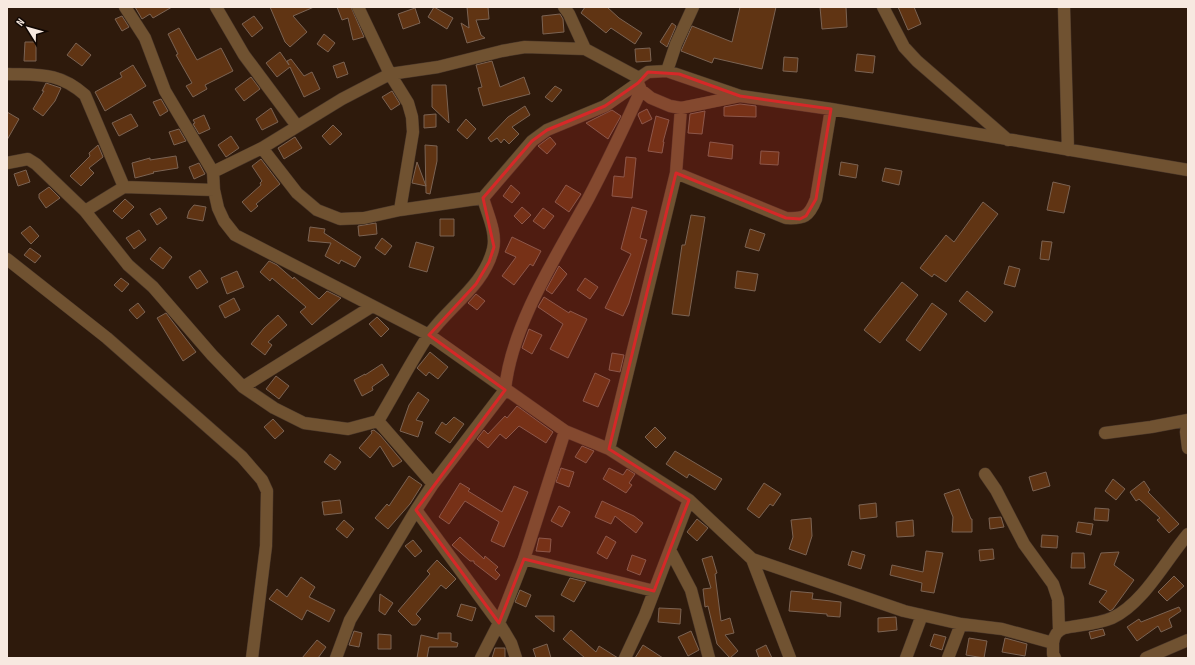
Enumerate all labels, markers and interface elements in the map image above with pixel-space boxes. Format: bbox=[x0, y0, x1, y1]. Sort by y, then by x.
north arrow bbox=[8, 8, 48, 48]
text: N bbox=[13, 16, 27, 29]

